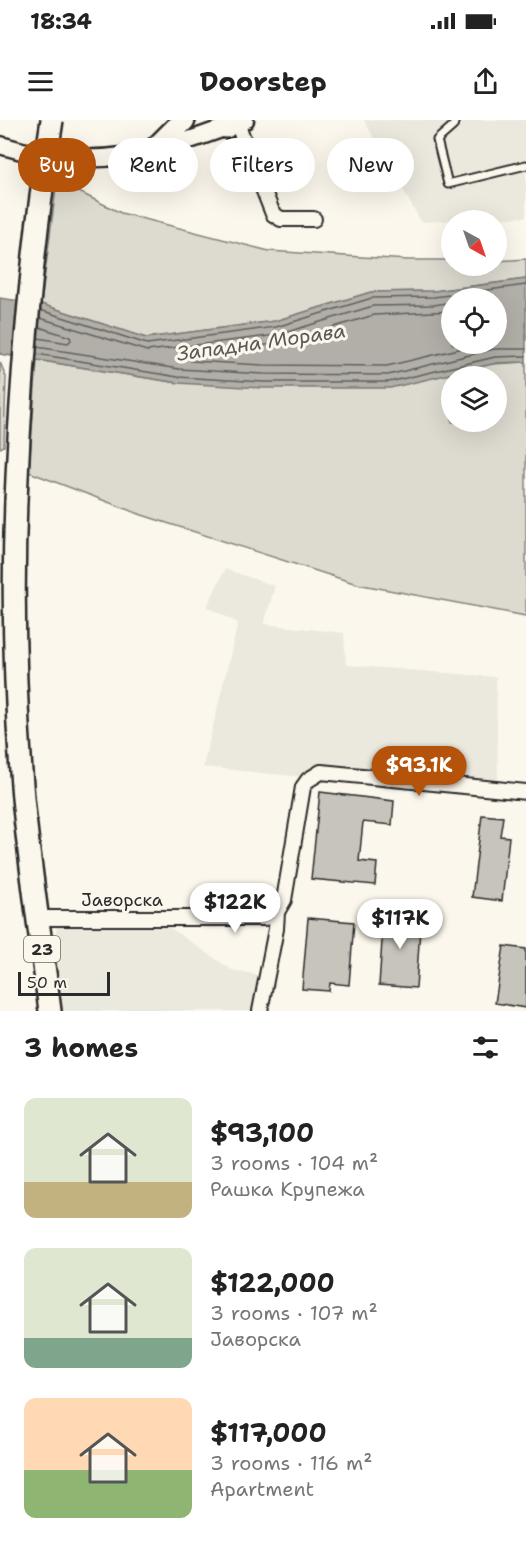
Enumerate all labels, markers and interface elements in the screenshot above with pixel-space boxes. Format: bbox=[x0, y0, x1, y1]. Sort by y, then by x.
text: 18:34 bbox=[30, 7, 92, 36]
text: Doorstep bbox=[199, 63, 327, 100]
icon: menu bbox=[24, 65, 57, 98]
icon: share bbox=[469, 65, 502, 98]
chip: Buy bbox=[18, 138, 96, 192]
chip: Rent bbox=[108, 138, 198, 192]
chip: Filters bbox=[210, 138, 315, 192]
chip: New bbox=[327, 138, 414, 192]
north arrow bbox=[441, 210, 507, 276]
map controls bbox=[441, 210, 507, 432]
button: locate bbox=[441, 288, 507, 354]
water label: Западна Морава bbox=[175, 317, 347, 367]
button: layers bbox=[441, 366, 507, 432]
pin: $93.1K bbox=[370, 746, 468, 797]
text: $93.1K bbox=[386, 752, 452, 778]
pin: $122K bbox=[193, 883, 277, 934]
street label: Јаворска bbox=[81, 888, 163, 912]
text: $122K bbox=[204, 889, 266, 915]
pin: $117K bbox=[358, 899, 442, 950]
text: $117K bbox=[371, 905, 429, 931]
road number: 23 bbox=[24, 936, 60, 962]
scale bar bbox=[18, 969, 110, 996]
text: 50 m bbox=[27, 972, 67, 993]
text: 3 homes bbox=[24, 1030, 138, 1065]
icon: filters bbox=[469, 1031, 502, 1064]
text: $93,100 bbox=[210, 1115, 314, 1150]
icon: home bbox=[72, 1122, 144, 1194]
text: 3 rooms · 104 m² bbox=[210, 1150, 378, 1176]
text: Рашка Крупежа bbox=[210, 1176, 365, 1202]
text: $122,000 bbox=[210, 1265, 335, 1300]
icon: home bbox=[72, 1272, 144, 1344]
text: 3 rooms · 107 m² bbox=[210, 1300, 378, 1326]
text: Јаворска bbox=[210, 1326, 301, 1352]
text: $117,000 bbox=[210, 1415, 327, 1450]
icon: home bbox=[72, 1422, 144, 1494]
text: 3 rooms · 116 m² bbox=[210, 1450, 372, 1476]
text: Apartment bbox=[210, 1476, 314, 1502]

